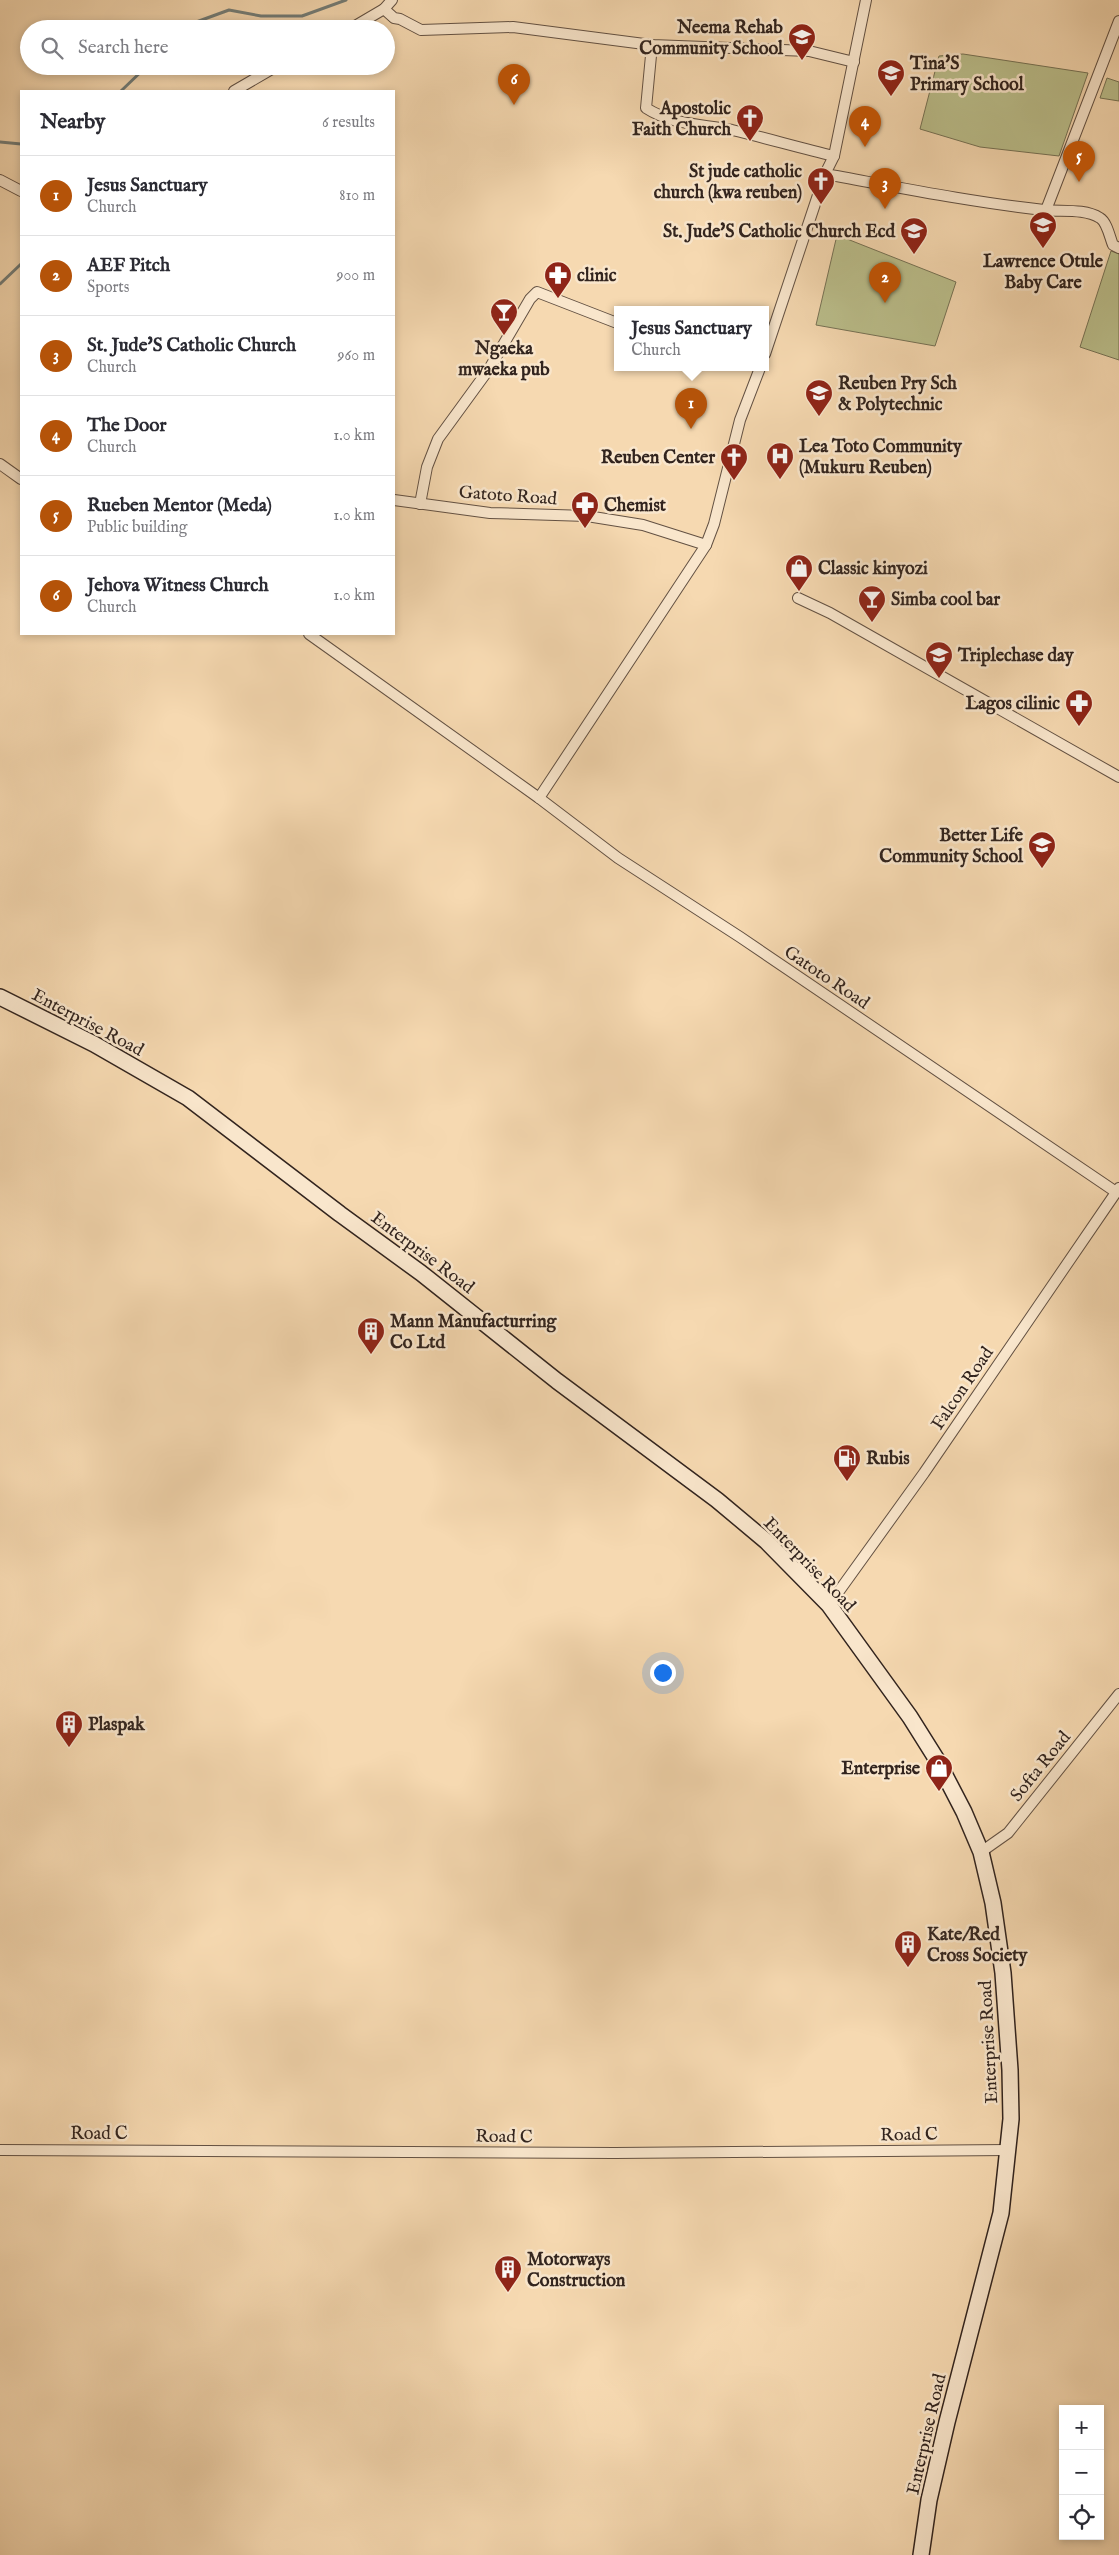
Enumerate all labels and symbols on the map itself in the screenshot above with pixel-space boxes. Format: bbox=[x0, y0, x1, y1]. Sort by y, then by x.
place label: Neema Rehab Community School bbox=[639, 17, 784, 61]
school or university icon: Neema Rehab Community School bbox=[787, 22, 817, 61]
place label: Tina'S Primary School bbox=[909, 53, 1025, 97]
school or university icon: Tina'S Primary School bbox=[876, 58, 906, 97]
pin: 6 bbox=[498, 64, 530, 105]
place label: Apostolic Faith Church bbox=[632, 98, 731, 142]
church icon: Apostolic Faith Church bbox=[735, 103, 765, 142]
pin: 4 bbox=[849, 106, 881, 147]
pin: 5 bbox=[1063, 141, 1095, 182]
place label: St jude catholic church (kwa reuben) bbox=[654, 161, 802, 205]
church icon: St jude catholic church (kwa reuben) bbox=[806, 166, 836, 205]
pin: 3 bbox=[869, 168, 901, 209]
school or university icon: Lawrence Otule Baby Care bbox=[1028, 210, 1058, 249]
school or university icon: St. Jude'S Catholic Church Ecd bbox=[899, 216, 929, 255]
place label: St. Jude'S Catholic Church Ecd bbox=[663, 221, 895, 244]
place label: Lawrence Otule Baby Care bbox=[983, 251, 1104, 295]
pharmacy icon: clinic bbox=[543, 260, 573, 299]
pin: 2 bbox=[869, 262, 901, 303]
place label: clinic bbox=[577, 265, 617, 288]
bar icon: Ngaeka mwaeka pub bbox=[489, 297, 519, 336]
place label: Ngaeka mwaeka pub bbox=[458, 338, 550, 382]
place label: Reuben Pry Sch & Polytechnic bbox=[838, 373, 957, 417]
school or university icon: Reuben Pry Sch & Polytechnic bbox=[804, 378, 834, 417]
pin: 1 bbox=[675, 388, 707, 429]
place label: Lea Toto Community (Mukuru Reuben) bbox=[799, 436, 963, 480]
hospital icon: Lea Toto Community (Mukuru Reuben) bbox=[765, 441, 795, 480]
church icon: Reuben Center bbox=[719, 442, 749, 481]
place label: Reuben Center bbox=[601, 447, 715, 470]
street label: Gatoto Road bbox=[458, 482, 558, 511]
pharmacy icon: Chemist bbox=[570, 490, 600, 529]
place label: Chemist bbox=[604, 495, 667, 518]
shop icon: Classic kinyozi bbox=[784, 553, 814, 592]
place label: Classic kinyozi bbox=[818, 558, 928, 581]
bar icon: Simba cool bar bbox=[857, 584, 887, 623]
place label: Simba cool bar bbox=[891, 589, 1001, 612]
school or university icon: Triplechase day bbox=[924, 640, 954, 679]
place label: Triplechase day bbox=[957, 645, 1075, 668]
pharmacy icon: Lagos cilinic bbox=[1064, 688, 1094, 727]
place label: Lagos cilinic bbox=[965, 693, 1060, 716]
place label: Better Life Community School bbox=[879, 825, 1024, 869]
school or university icon: Better Life Community School bbox=[1027, 830, 1057, 869]
street label: Gatoto Road bbox=[779, 941, 874, 1016]
street label: Enterprise Road bbox=[27, 984, 148, 1063]
street label: Enterprise Road bbox=[366, 1207, 479, 1300]
place label: Mann Manufacturring Co Ltd bbox=[390, 1311, 557, 1355]
building icon: Mann Manufacturring Co Ltd bbox=[356, 1316, 386, 1355]
street label: Falcon Road bbox=[927, 1343, 1000, 1435]
fuel station icon: Rubis bbox=[832, 1443, 862, 1482]
place label: Rubis bbox=[866, 1448, 910, 1471]
street label: Enterprise Road bbox=[758, 1513, 860, 1618]
your location bbox=[650, 1660, 676, 1686]
building icon: Plaspak bbox=[54, 1709, 84, 1748]
place label: Plaspak bbox=[88, 1714, 146, 1737]
street label: Softa Road bbox=[1006, 1727, 1077, 1807]
shop icon: Enterprise bbox=[924, 1753, 954, 1792]
place label: Enterprise bbox=[841, 1758, 921, 1781]
place label: Kate/Red Cross Society bbox=[927, 1924, 1029, 1968]
building icon: Kate/Red Cross Society bbox=[893, 1929, 923, 1968]
street label: Enterprise Road bbox=[975, 1979, 1004, 2104]
street label: Road C bbox=[70, 2123, 128, 2146]
street label: Road C bbox=[880, 2123, 938, 2147]
street label: Road C bbox=[475, 2125, 533, 2150]
place label: Motorways Construction bbox=[527, 2249, 626, 2293]
building icon: Motorways Construction bbox=[493, 2254, 523, 2293]
street label: Enterprise Road bbox=[902, 2371, 953, 2497]

